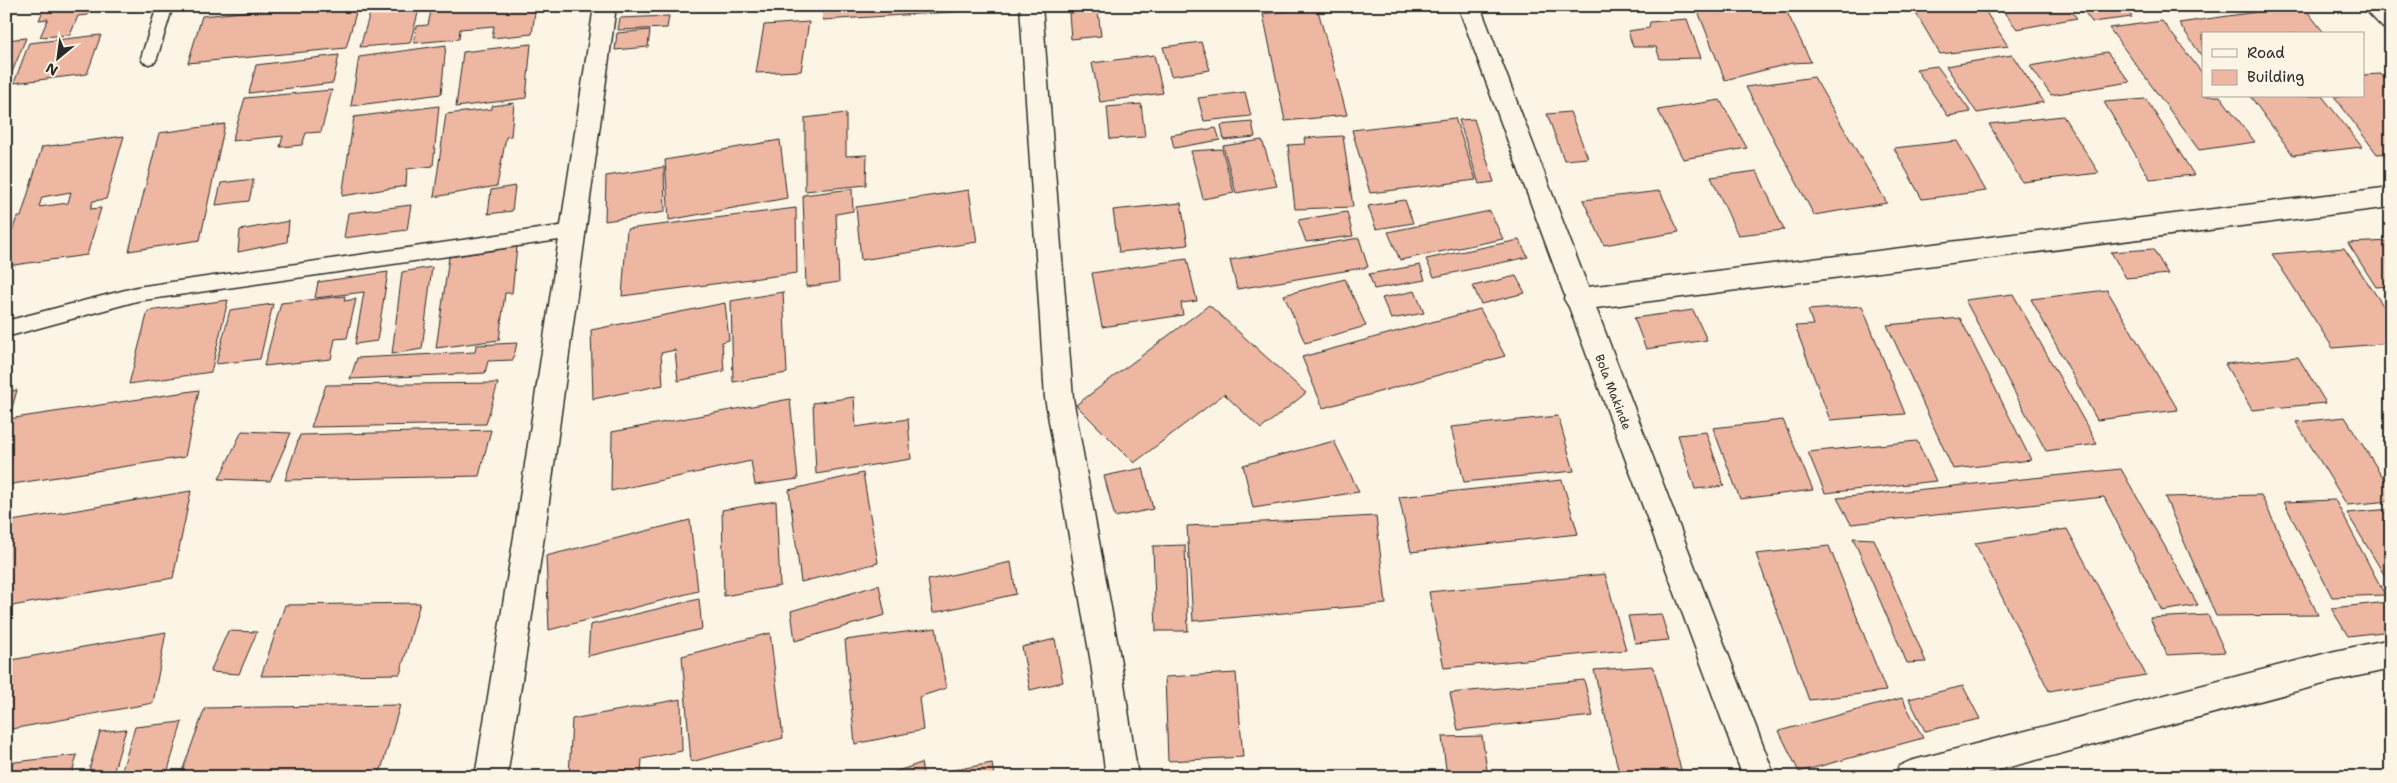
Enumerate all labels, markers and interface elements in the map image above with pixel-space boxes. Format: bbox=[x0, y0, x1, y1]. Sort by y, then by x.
north arrow bbox=[32, 32, 82, 82]
legend bbox=[2202, 32, 2364, 98]
text: Road bbox=[2247, 43, 2285, 63]
text: N bbox=[42, 59, 61, 80]
text: Building bbox=[2247, 67, 2304, 87]
street label: Bola Makinde bbox=[1591, 352, 1635, 432]

